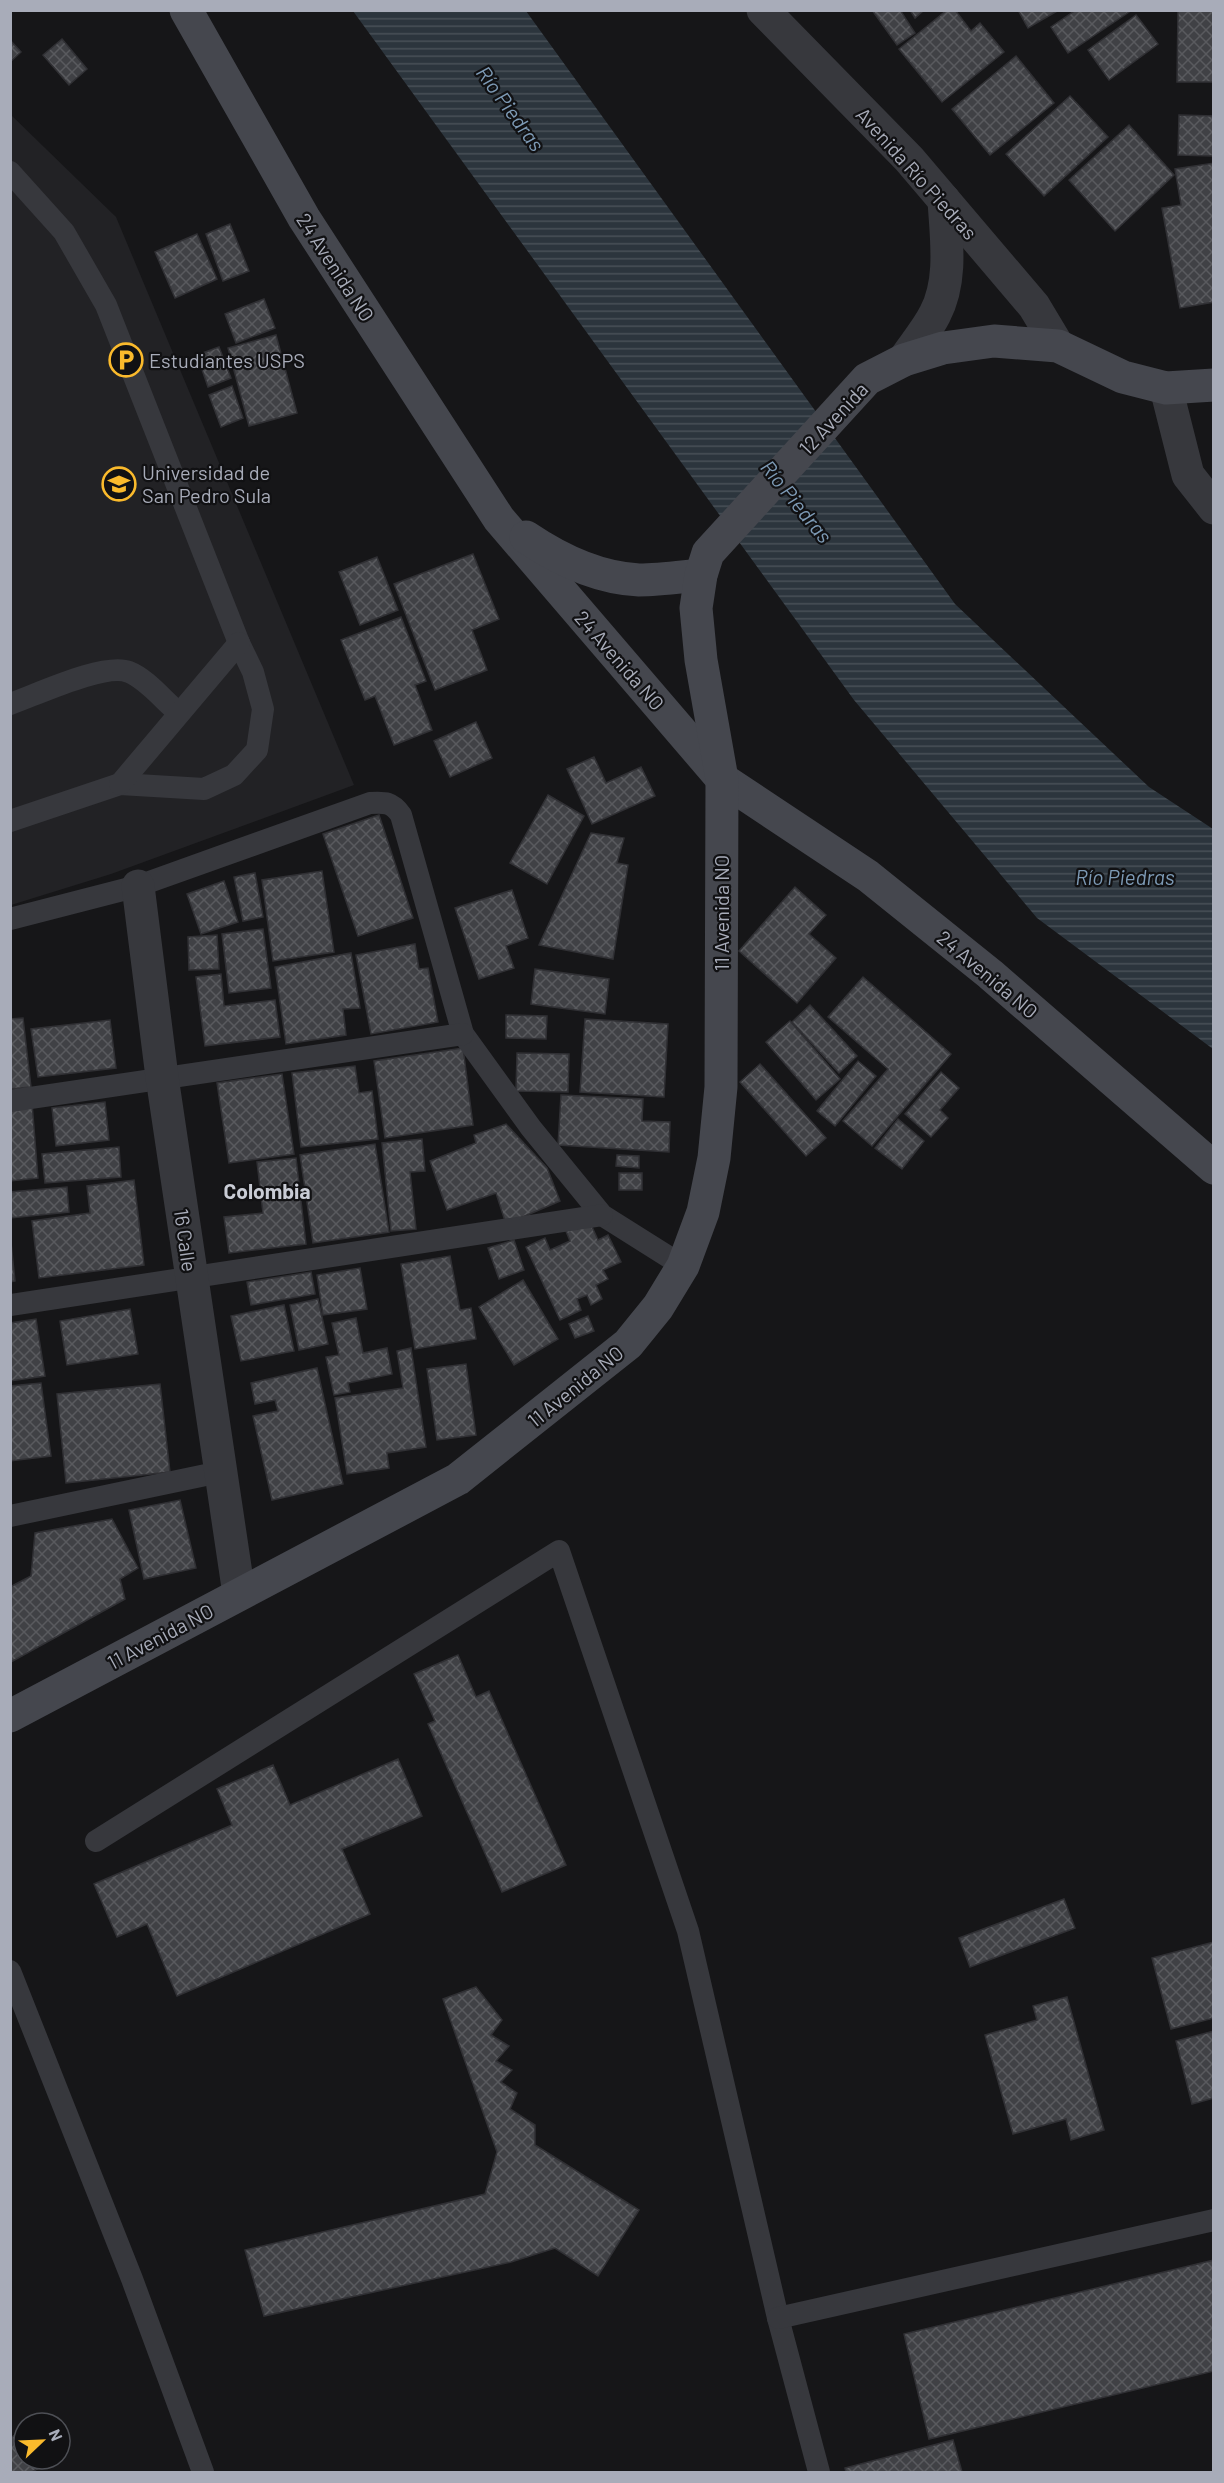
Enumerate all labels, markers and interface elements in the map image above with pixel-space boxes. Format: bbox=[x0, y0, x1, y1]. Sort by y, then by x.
water label: Río Piedras bbox=[472, 60, 550, 156]
street label: Avenida Río Piedras bbox=[851, 102, 983, 244]
street label: 24 Avenida NO bbox=[292, 208, 380, 326]
parking icon: Estudiantes USPS bbox=[108, 342, 144, 378]
place label: Estudiantes USPS bbox=[149, 348, 305, 372]
street label: 12 Avenida bbox=[793, 377, 873, 459]
water label: Río Piedras bbox=[756, 455, 838, 548]
place label: Universidad de San Pedro Sula bbox=[142, 460, 271, 507]
school or university icon: Universidad de San Pedro Sula bbox=[101, 466, 137, 502]
street label: 24 Avenida NO bbox=[570, 605, 670, 715]
street label: 11 Avenida NO bbox=[709, 855, 733, 971]
water label: Río Piedras bbox=[1075, 864, 1175, 889]
street label: 24 Avenida NO bbox=[933, 925, 1043, 1023]
district label: Colombia bbox=[223, 1178, 311, 1203]
street label: 16 Calle bbox=[170, 1207, 202, 1273]
street label: 11 Avenida NO bbox=[522, 1340, 628, 1432]
street label: 11 Avenida NO bbox=[103, 1598, 217, 1674]
north arrow bbox=[12, 2411, 72, 2471]
text: N bbox=[45, 2426, 67, 2444]

